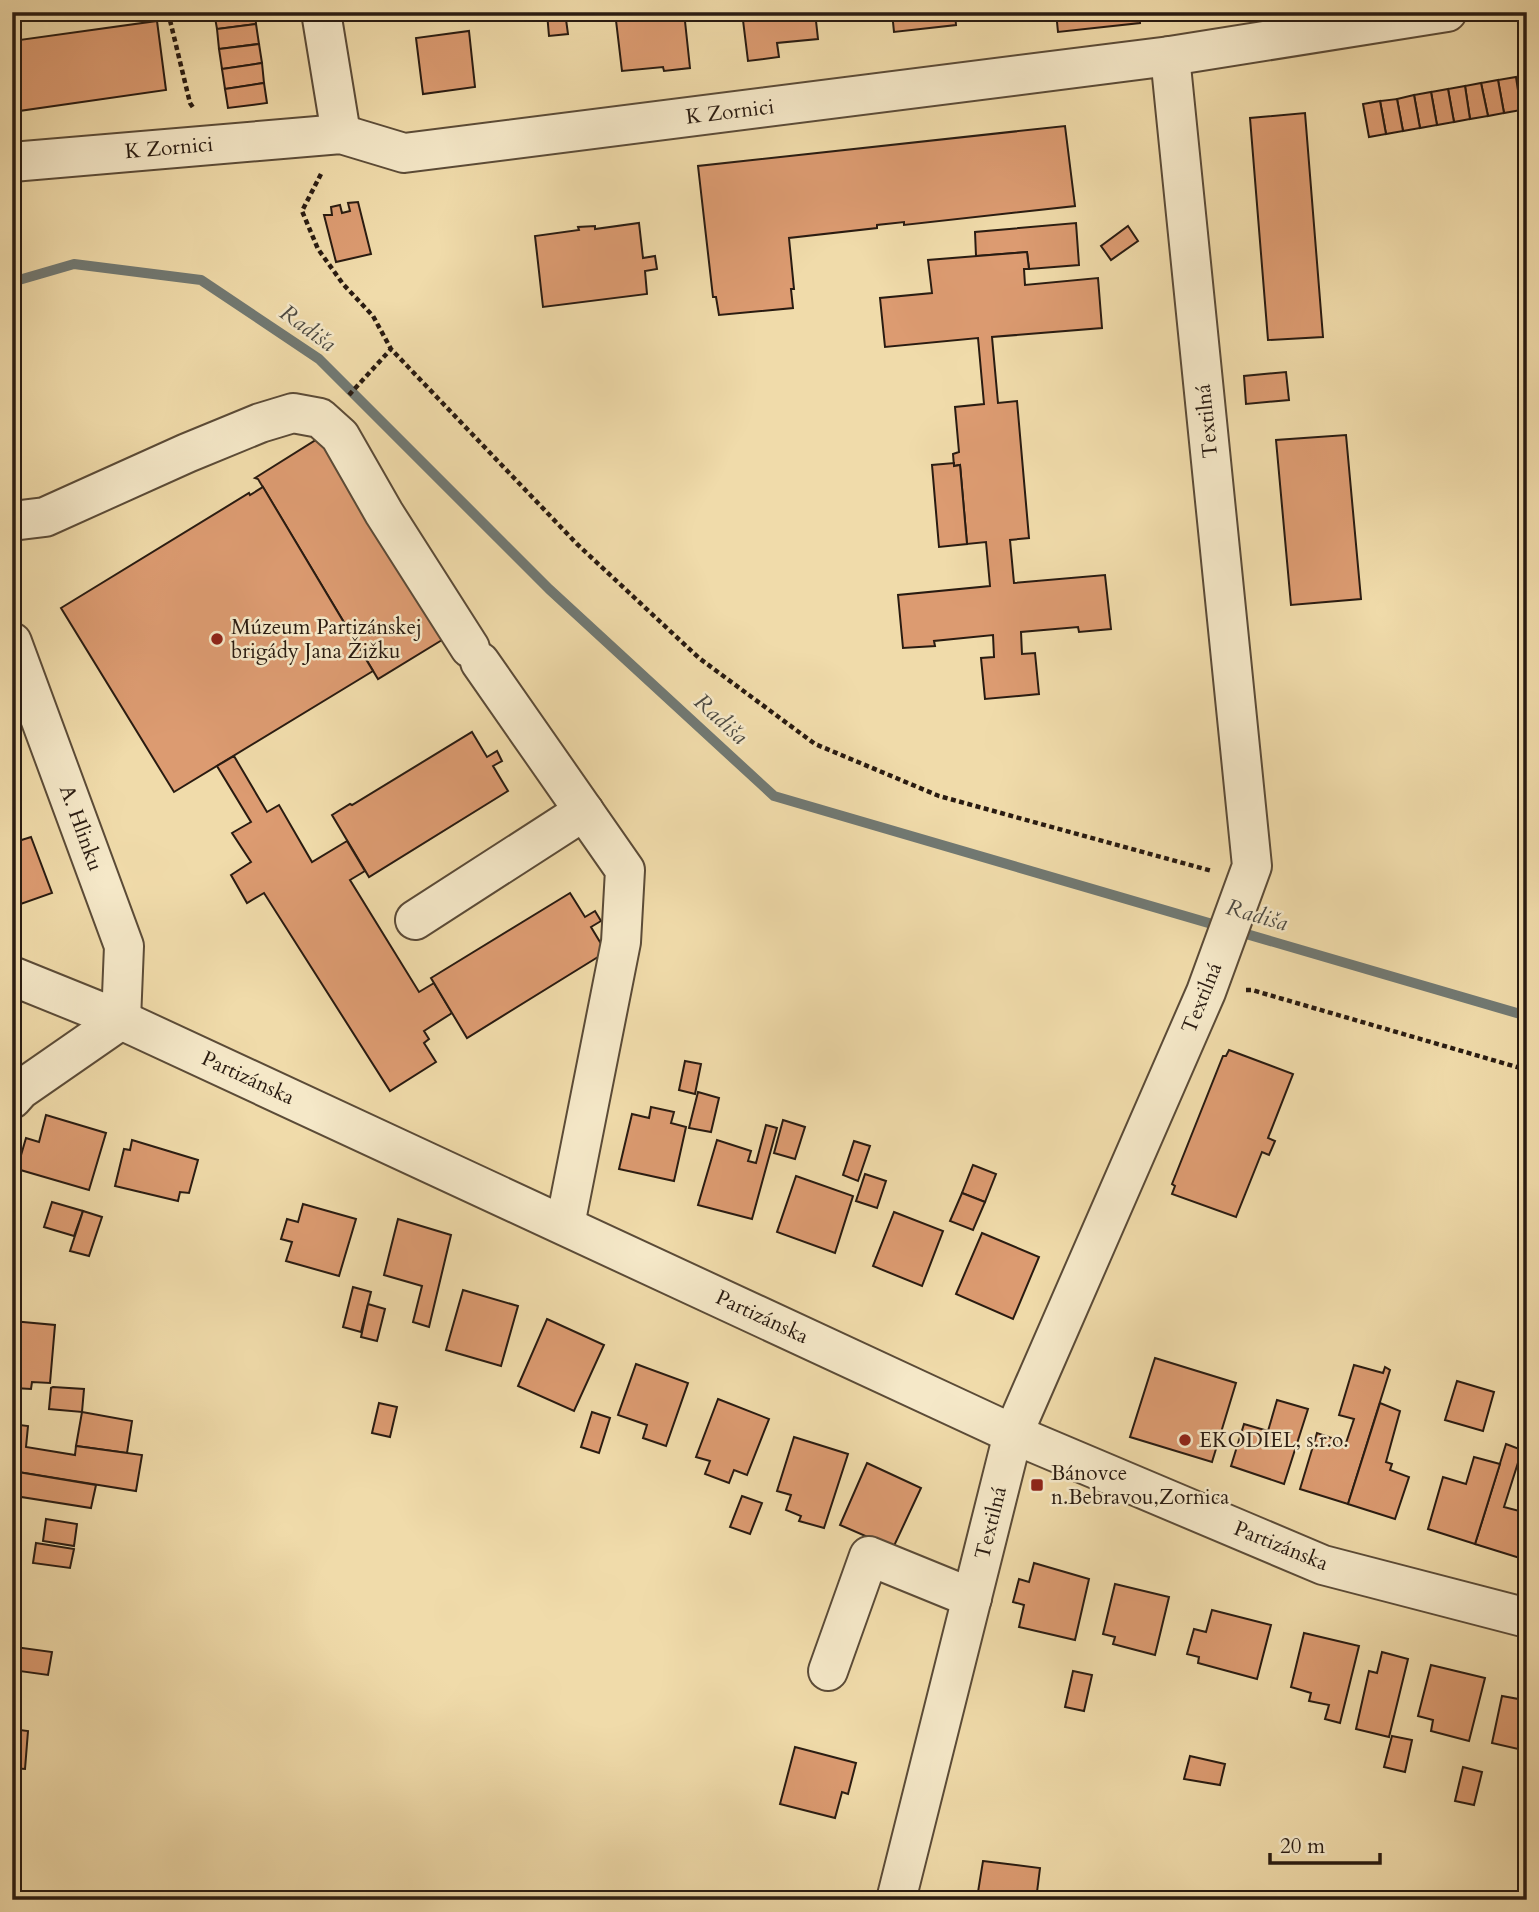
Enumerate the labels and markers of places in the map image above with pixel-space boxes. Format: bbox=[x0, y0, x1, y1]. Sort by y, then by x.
place label: Múzeum Partizánskej brigády Jana Žižku bbox=[231, 613, 422, 666]
marker: Múzeum Partizánskej brigády Jana Žižku bbox=[209, 631, 225, 647]
place label: EKODIEL, s.r.o. bbox=[1199, 1426, 1349, 1455]
marker: EKODIEL, s.r.o. bbox=[1177, 1432, 1193, 1448]
place label: Bánovce n.Bebravou,Zornica bbox=[1051, 1459, 1229, 1512]
marker: Bánovce n.Bebravou,Zornica bbox=[1029, 1477, 1045, 1493]

